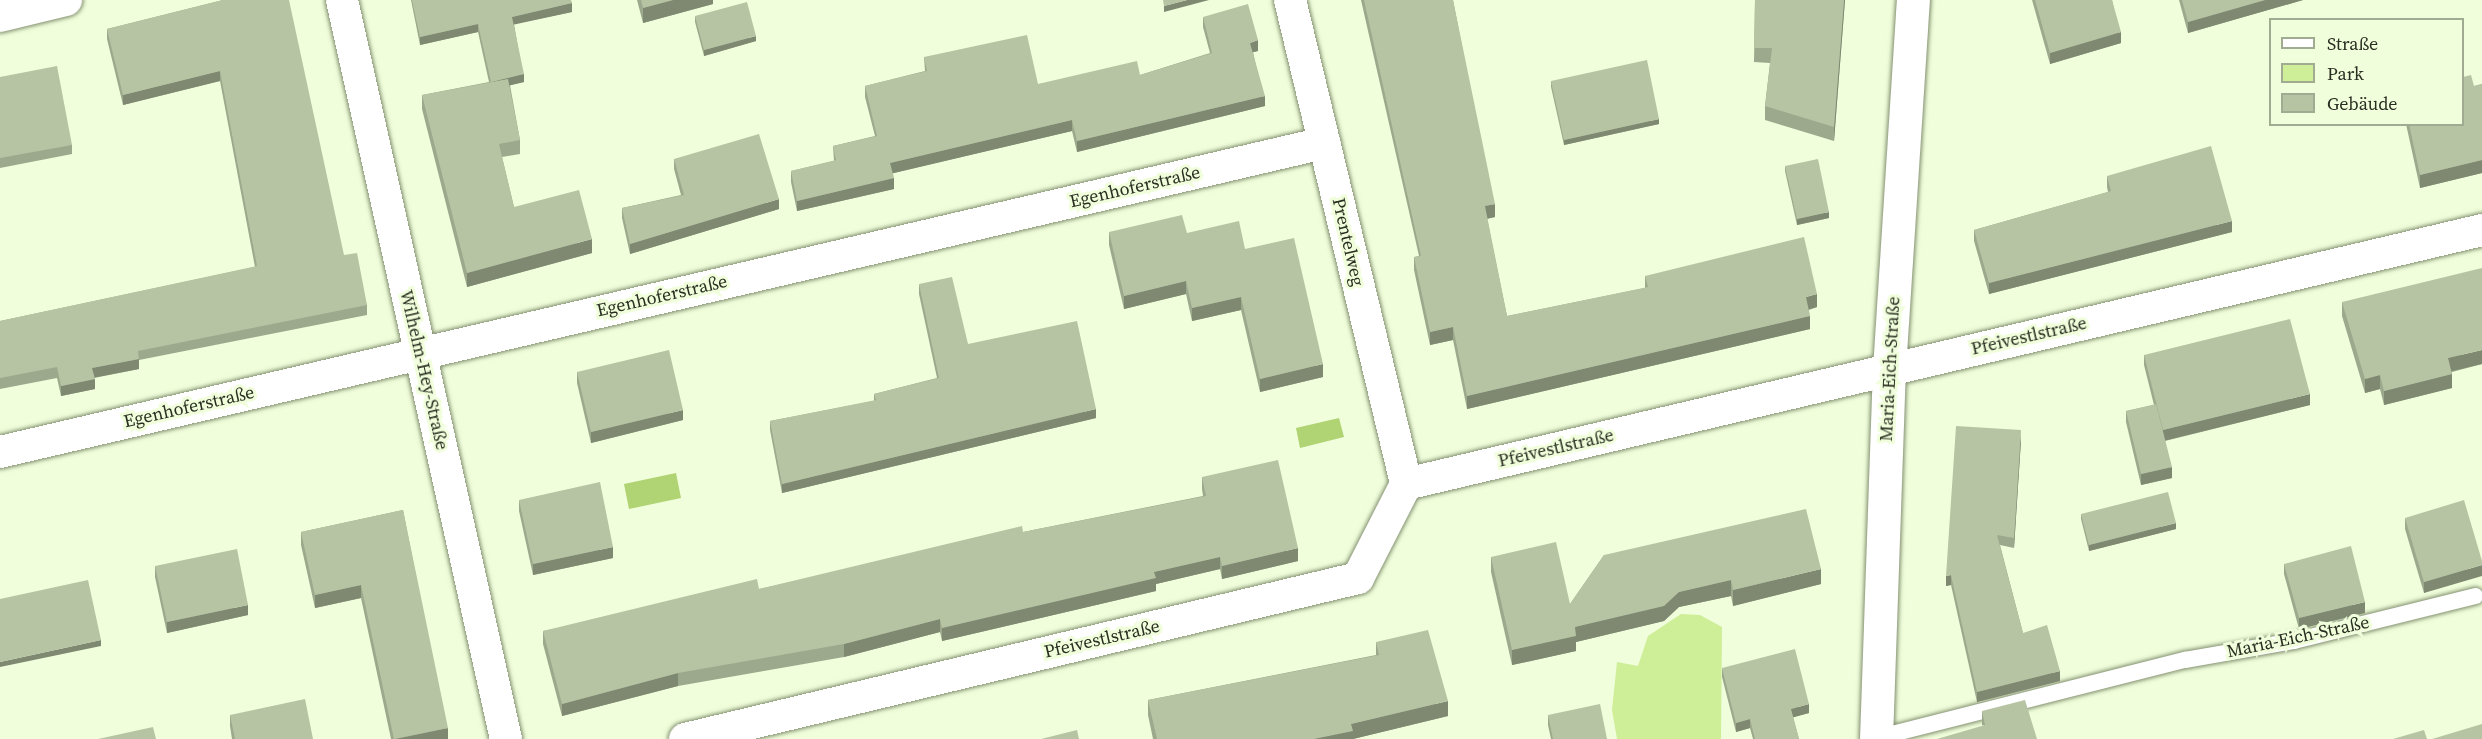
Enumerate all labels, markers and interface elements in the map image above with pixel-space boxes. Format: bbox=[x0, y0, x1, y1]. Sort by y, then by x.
legend bbox=[2269, 18, 2464, 126]
text: Straße bbox=[2327, 31, 2378, 56]
text: Park bbox=[2327, 61, 2364, 86]
text: Gebäude bbox=[2327, 91, 2398, 116]
street label: Egenhoferstraße bbox=[1068, 161, 1202, 213]
street label: Prentelweg bbox=[1327, 196, 1369, 288]
street label: Egenhoferstraße bbox=[595, 270, 729, 322]
street label: Wilhelm-Hey-Straße bbox=[395, 288, 453, 452]
street label: Maria-Eich-Straße bbox=[1875, 296, 1905, 442]
street label: Pfeivestlstraße bbox=[1969, 312, 2089, 360]
street label: Egenhoferstraße bbox=[122, 381, 256, 433]
street label: Pfeivestlstraße bbox=[1496, 424, 1616, 472]
street label: Maria-Eich-Straße bbox=[2225, 611, 2371, 663]
street label: Pfeivestlstraße bbox=[1042, 615, 1162, 663]

